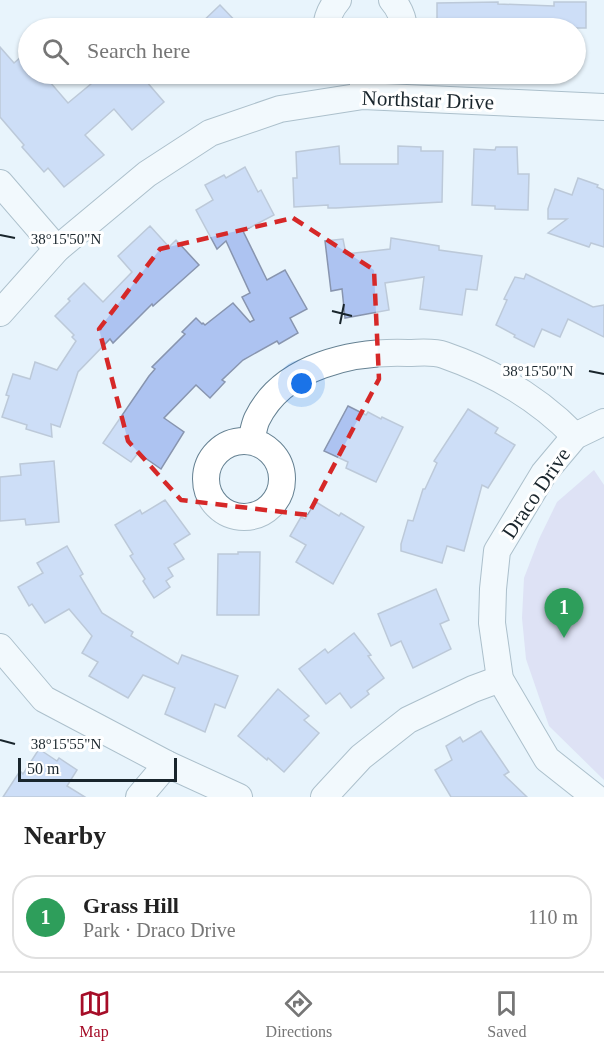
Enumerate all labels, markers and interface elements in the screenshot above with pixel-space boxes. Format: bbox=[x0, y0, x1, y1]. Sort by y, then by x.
search box bbox=[18, 18, 586, 84]
icon: search bbox=[39, 35, 72, 68]
text: Search here bbox=[87, 38, 190, 63]
street label: Northstar Drive bbox=[361, 86, 495, 114]
text: 38°15'50"N bbox=[31, 231, 101, 247]
text: 38°15'50"N bbox=[503, 363, 573, 379]
your location bbox=[287, 369, 316, 398]
street label: Draco Drive bbox=[497, 443, 575, 543]
pin: 1 bbox=[544, 588, 584, 638]
text: 38°15'55"N bbox=[31, 736, 101, 752]
scale bar bbox=[18, 755, 177, 782]
text: 50 m bbox=[27, 760, 59, 777]
text: Nearby bbox=[24, 821, 106, 850]
text: Grass Hill bbox=[83, 893, 179, 918]
text: 1 bbox=[41, 906, 51, 928]
text: 110 m bbox=[528, 906, 578, 928]
text: Park · Draco Drive bbox=[83, 919, 236, 941]
tab: Map bbox=[78, 987, 111, 1041]
tab: Directions bbox=[266, 987, 332, 1041]
tab: Saved bbox=[487, 987, 526, 1041]

